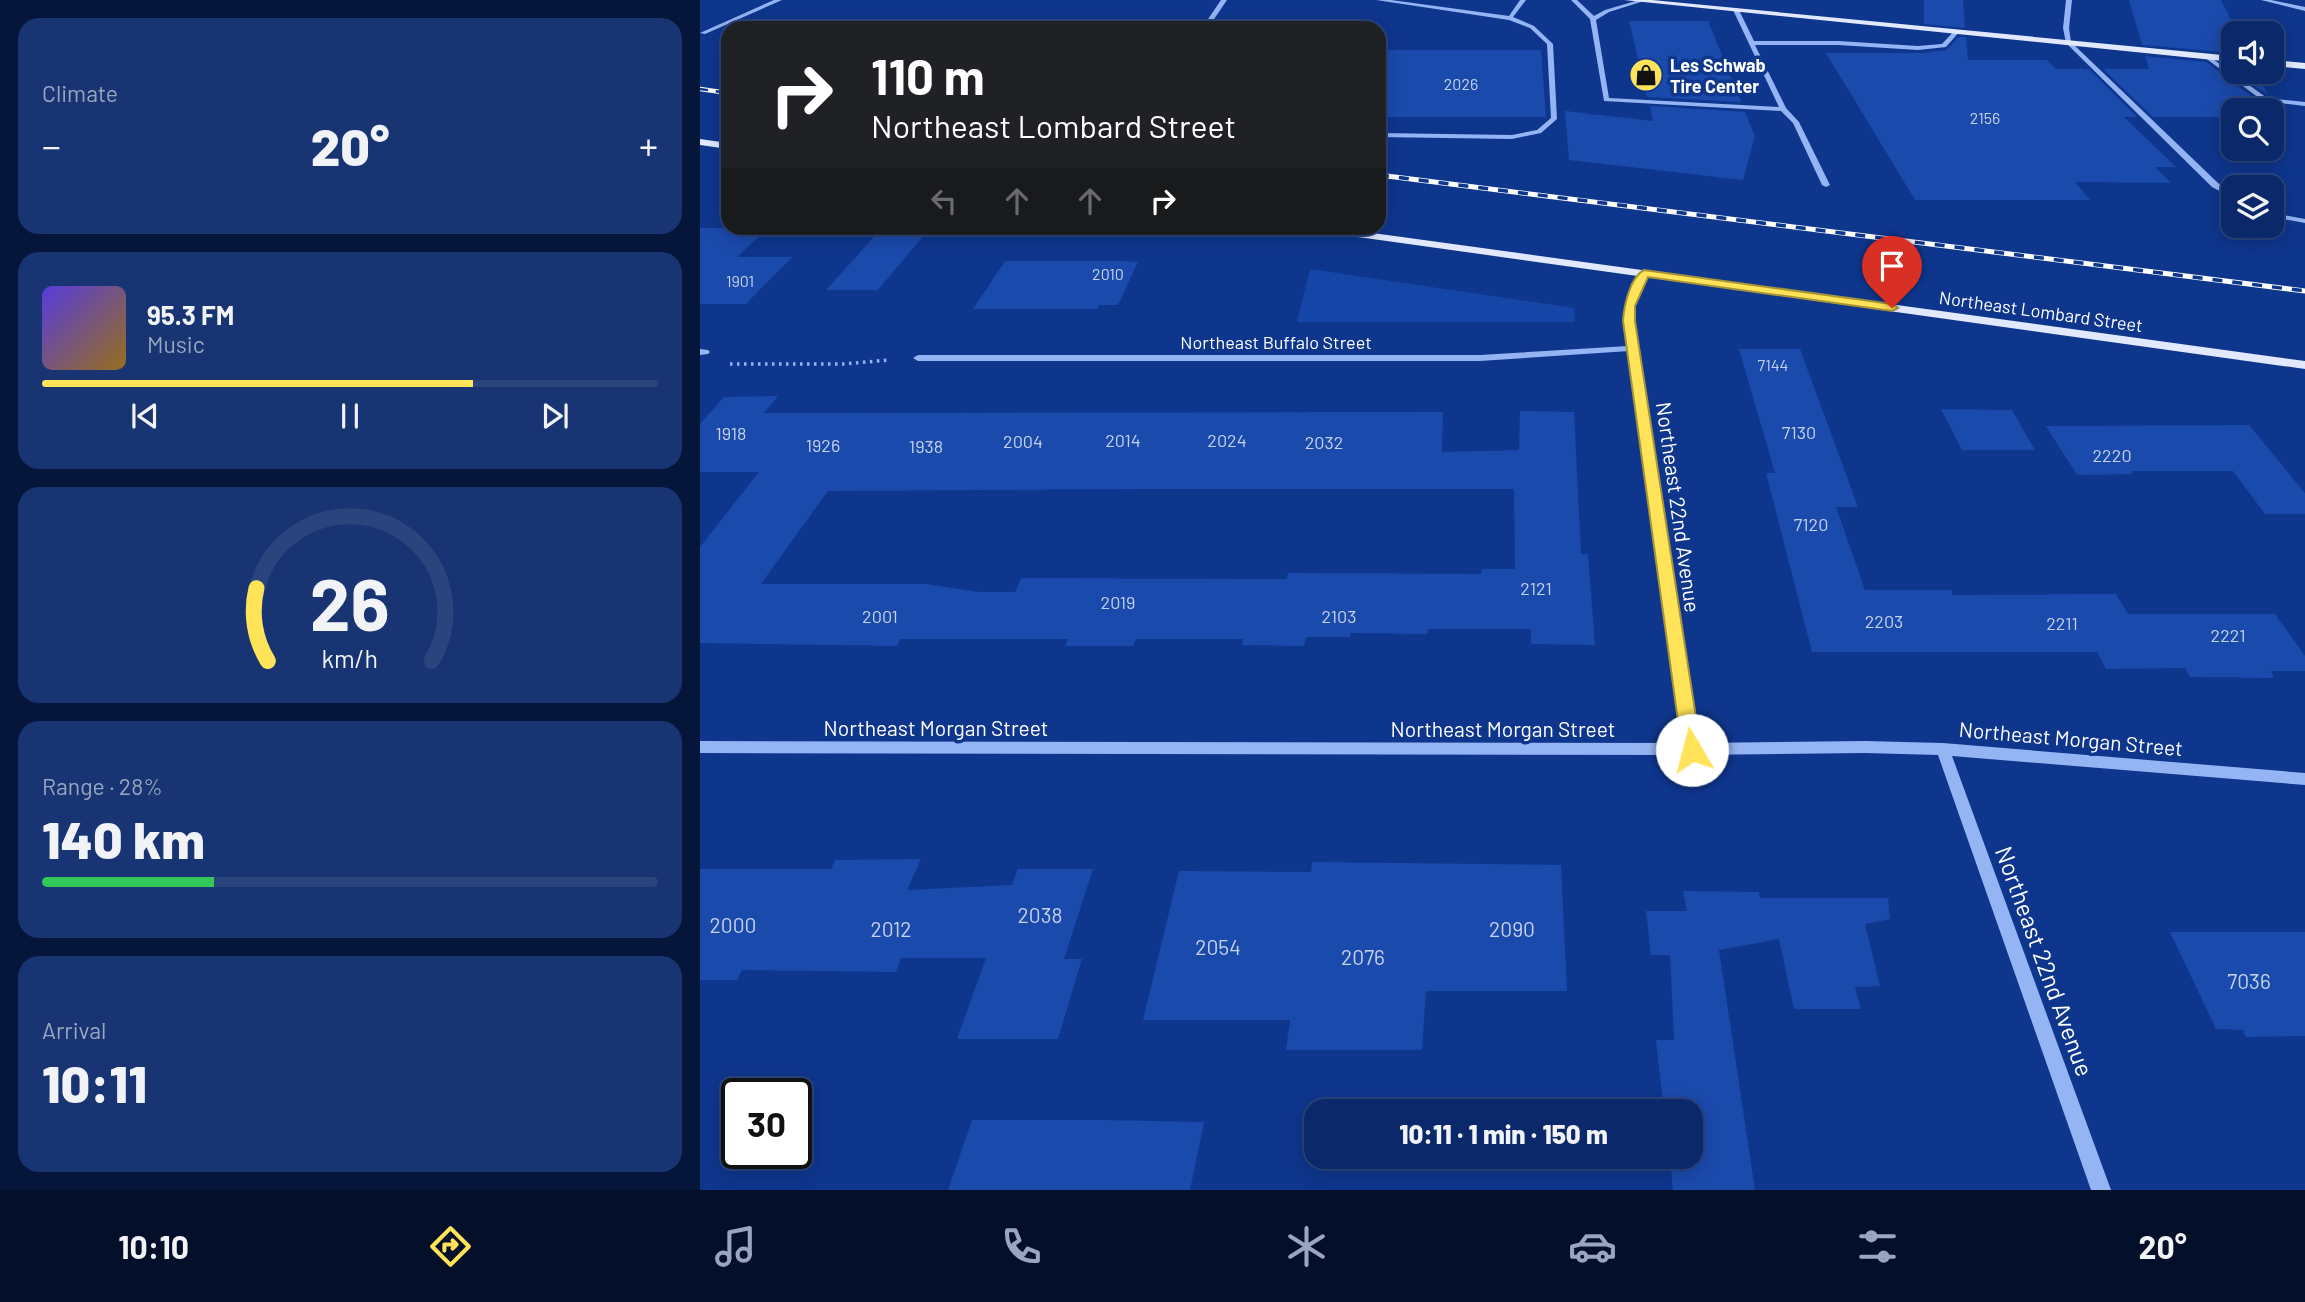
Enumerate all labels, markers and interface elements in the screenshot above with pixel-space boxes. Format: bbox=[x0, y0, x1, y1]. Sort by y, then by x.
map controls bbox=[2221, 21, 2284, 238]
button: sound bbox=[2221, 21, 2284, 84]
text: 110 m bbox=[871, 46, 985, 105]
icon: right bbox=[756, 49, 847, 140]
place label: Les Schwab Tire Center bbox=[1670, 54, 1766, 97]
shop icon: Les Schwab Tire Center bbox=[1627, 56, 1665, 94]
house number: 2026 bbox=[1444, 74, 1478, 93]
text: Climate bbox=[42, 79, 118, 107]
button: search bbox=[2221, 98, 2284, 161]
text: Northeast Lombard Street bbox=[871, 106, 1236, 144]
house number: 2156 bbox=[1970, 108, 2000, 127]
text: 20° bbox=[311, 114, 389, 176]
text: − bbox=[42, 122, 61, 168]
text: + bbox=[639, 122, 658, 168]
button: layers bbox=[2221, 175, 2284, 238]
icon: left bbox=[925, 182, 963, 220]
icon: ahead bbox=[998, 182, 1036, 220]
icon: ahead bbox=[1071, 182, 1109, 220]
icon: right bbox=[1144, 182, 1182, 220]
pin bbox=[1862, 236, 1922, 308]
icon: arrive bbox=[1873, 247, 1911, 285]
house number: 2010 bbox=[1092, 264, 1124, 283]
house number: 1901 bbox=[726, 271, 754, 290]
street label: Northeast Lombard Street bbox=[1938, 286, 2144, 336]
text: 95.3 FM bbox=[147, 299, 234, 330]
text: Music bbox=[147, 330, 205, 358]
street label: Northeast Buffalo Street bbox=[1180, 331, 1372, 353]
house number: 7144 bbox=[1758, 355, 1788, 374]
icon: previous bbox=[126, 397, 164, 435]
icon: pause bbox=[331, 397, 369, 435]
icon: next bbox=[536, 397, 574, 435]
street label: Northeast 22nd Avenue bbox=[1652, 400, 1706, 614]
house number: 7130 bbox=[1782, 421, 1816, 443]
house number: 1918 bbox=[716, 422, 747, 444]
house number: 2014 bbox=[1105, 429, 1141, 451]
house number: 2024 bbox=[1207, 429, 1247, 451]
house number: 2004 bbox=[1003, 430, 1043, 452]
house number: 2032 bbox=[1305, 431, 1343, 453]
house number: 1926 bbox=[806, 434, 840, 456]
house number: 1938 bbox=[909, 435, 943, 457]
house number: 2220 bbox=[2092, 444, 2132, 466]
house number: 7120 bbox=[1794, 513, 1828, 535]
text: 26 bbox=[310, 558, 390, 646]
house number: 2121 bbox=[1520, 577, 1552, 599]
house number: 2019 bbox=[1101, 591, 1136, 613]
house number: 2001 bbox=[862, 605, 898, 627]
house number: 2103 bbox=[1321, 605, 1357, 627]
house number: 2203 bbox=[1865, 610, 1903, 632]
house number: 2211 bbox=[2046, 612, 2078, 634]
house number: 2221 bbox=[2211, 624, 2246, 646]
text: km/h bbox=[322, 643, 378, 673]
position arrow bbox=[1655, 713, 1729, 787]
street label: Northeast Morgan Street bbox=[824, 715, 1048, 740]
street label: Northeast Morgan Street bbox=[1391, 716, 1615, 741]
street label: Northeast Morgan Street bbox=[1958, 716, 2184, 760]
text: Range · 28% bbox=[42, 772, 163, 800]
text: 140 km bbox=[42, 807, 205, 869]
street label: Northeast 22nd Avenue bbox=[1990, 842, 2100, 1080]
house number: 2038 bbox=[1018, 902, 1062, 927]
house number: 2000 bbox=[710, 912, 756, 937]
house number: 2012 bbox=[870, 916, 912, 941]
house number: 2090 bbox=[1489, 916, 1535, 941]
house number: 2054 bbox=[1195, 934, 1241, 959]
house number: 2076 bbox=[1341, 944, 1385, 969]
house number: 7036 bbox=[2227, 968, 2271, 993]
text: Arrival bbox=[42, 1016, 106, 1044]
text: 10:11 bbox=[42, 1051, 147, 1113]
speed limit sign: 30 bbox=[721, 1078, 812, 1169]
text: 10:11 · 1 min · 150 m bbox=[1399, 1118, 1608, 1149]
icon: directions bbox=[426, 1222, 475, 1271]
icon: music bbox=[711, 1222, 760, 1271]
icon: phone bbox=[997, 1222, 1046, 1271]
icon: climate bbox=[1282, 1222, 1331, 1271]
icon: car bbox=[1568, 1222, 1617, 1271]
icon: filters bbox=[1853, 1222, 1902, 1271]
text: 10:10 bbox=[118, 1227, 189, 1265]
text: 20° bbox=[2139, 1227, 2187, 1265]

